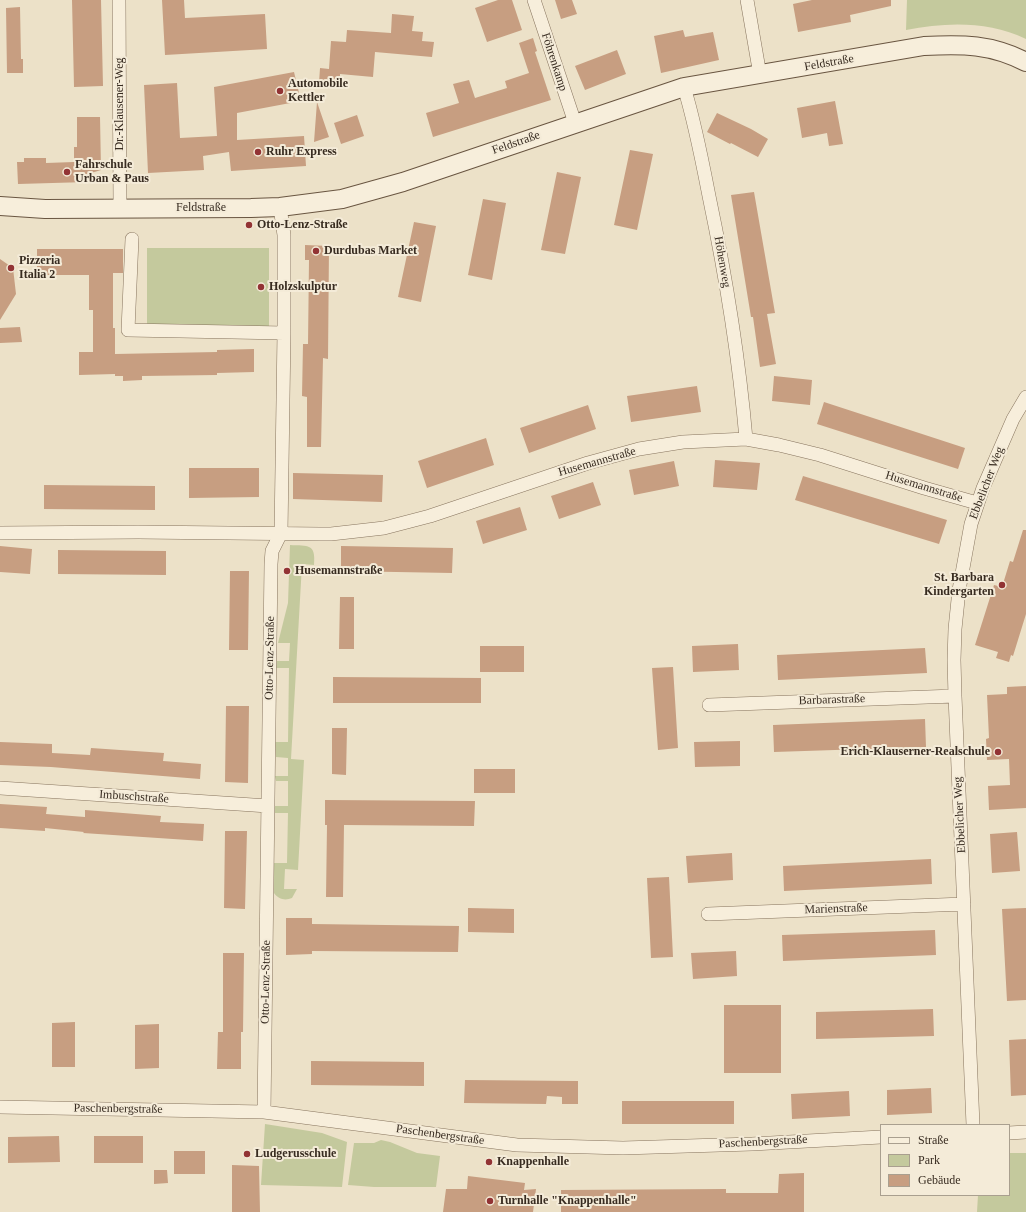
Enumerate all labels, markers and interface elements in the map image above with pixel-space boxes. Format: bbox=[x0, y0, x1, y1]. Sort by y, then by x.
street label: Föhrenkamp bbox=[538, 31, 570, 93]
street label: Feldstraße bbox=[803, 52, 855, 74]
street label: Dr.-Klausener-Weg bbox=[113, 57, 127, 151]
place label: Automobile Kettler bbox=[288, 77, 348, 105]
marker: Automobile Kettler bbox=[275, 86, 285, 96]
street label: Feldstraße bbox=[490, 128, 542, 158]
place label: Ruhr Express bbox=[266, 145, 337, 159]
marker: Ruhr Express bbox=[253, 147, 263, 157]
place label: Fahrschule Urban & Paus bbox=[75, 158, 149, 186]
marker: Fahrschule Urban & Paus bbox=[62, 167, 72, 177]
street label: Feldstraße bbox=[176, 201, 226, 215]
place label: Otto-Lenz-Straße bbox=[257, 218, 348, 232]
marker: Otto-Lenz-Straße bbox=[244, 220, 254, 230]
street label: Höhenweg bbox=[710, 235, 734, 289]
place label: Durdubas Market bbox=[324, 244, 417, 258]
marker: Durdubas Market bbox=[311, 246, 321, 256]
place label: Pizzeria Italia 2 bbox=[19, 254, 60, 282]
marker: Pizzeria Italia 2 bbox=[6, 263, 16, 273]
place label: Holzskulptur bbox=[269, 280, 337, 294]
marker: Holzskulptur bbox=[256, 282, 266, 292]
street label: Husemannstraße bbox=[557, 444, 637, 480]
street label: Ebbelicher Weg bbox=[967, 445, 1007, 521]
street label: Husemannstraße bbox=[884, 468, 964, 506]
place label: Husemannstraße bbox=[295, 564, 382, 578]
marker: Husemannstraße bbox=[282, 566, 292, 576]
place label: St. Barbara Kindergarten bbox=[924, 571, 994, 599]
marker: St. Barbara Kindergarten bbox=[997, 580, 1007, 590]
street label: Otto-Lenz-Straße bbox=[262, 616, 278, 700]
street label: Barbarastraße bbox=[798, 692, 866, 708]
place label: Erich-Klauserner-Realschule bbox=[840, 745, 990, 759]
marker: Erich-Klauserner-Realschule bbox=[993, 747, 1003, 757]
street label: Ebbelicher Weg bbox=[951, 776, 969, 854]
street label: Imbuschstraße bbox=[99, 787, 169, 807]
street label: Marienstraße bbox=[804, 901, 868, 917]
street label: Otto-Lenz-Straße bbox=[258, 940, 274, 1024]
street label: Paschenbergstraße bbox=[73, 1101, 163, 1117]
street label: Paschenbergstraße bbox=[395, 1122, 485, 1148]
legend bbox=[880, 1124, 1010, 1196]
street label: Paschenbergstraße bbox=[718, 1132, 808, 1152]
text: Straße bbox=[918, 1133, 949, 1147]
place label: Ludgerusschule bbox=[255, 1147, 336, 1161]
marker: Ludgerusschule bbox=[242, 1149, 252, 1159]
text: Park bbox=[918, 1153, 940, 1167]
place label: Knappenhalle bbox=[497, 1155, 569, 1169]
marker: Knappenhalle bbox=[484, 1157, 494, 1167]
text: Gebäude bbox=[918, 1173, 961, 1187]
place label: Turnhalle "Knappenhalle" bbox=[498, 1194, 637, 1208]
marker: Turnhalle "Knappenhalle" bbox=[485, 1196, 495, 1206]

